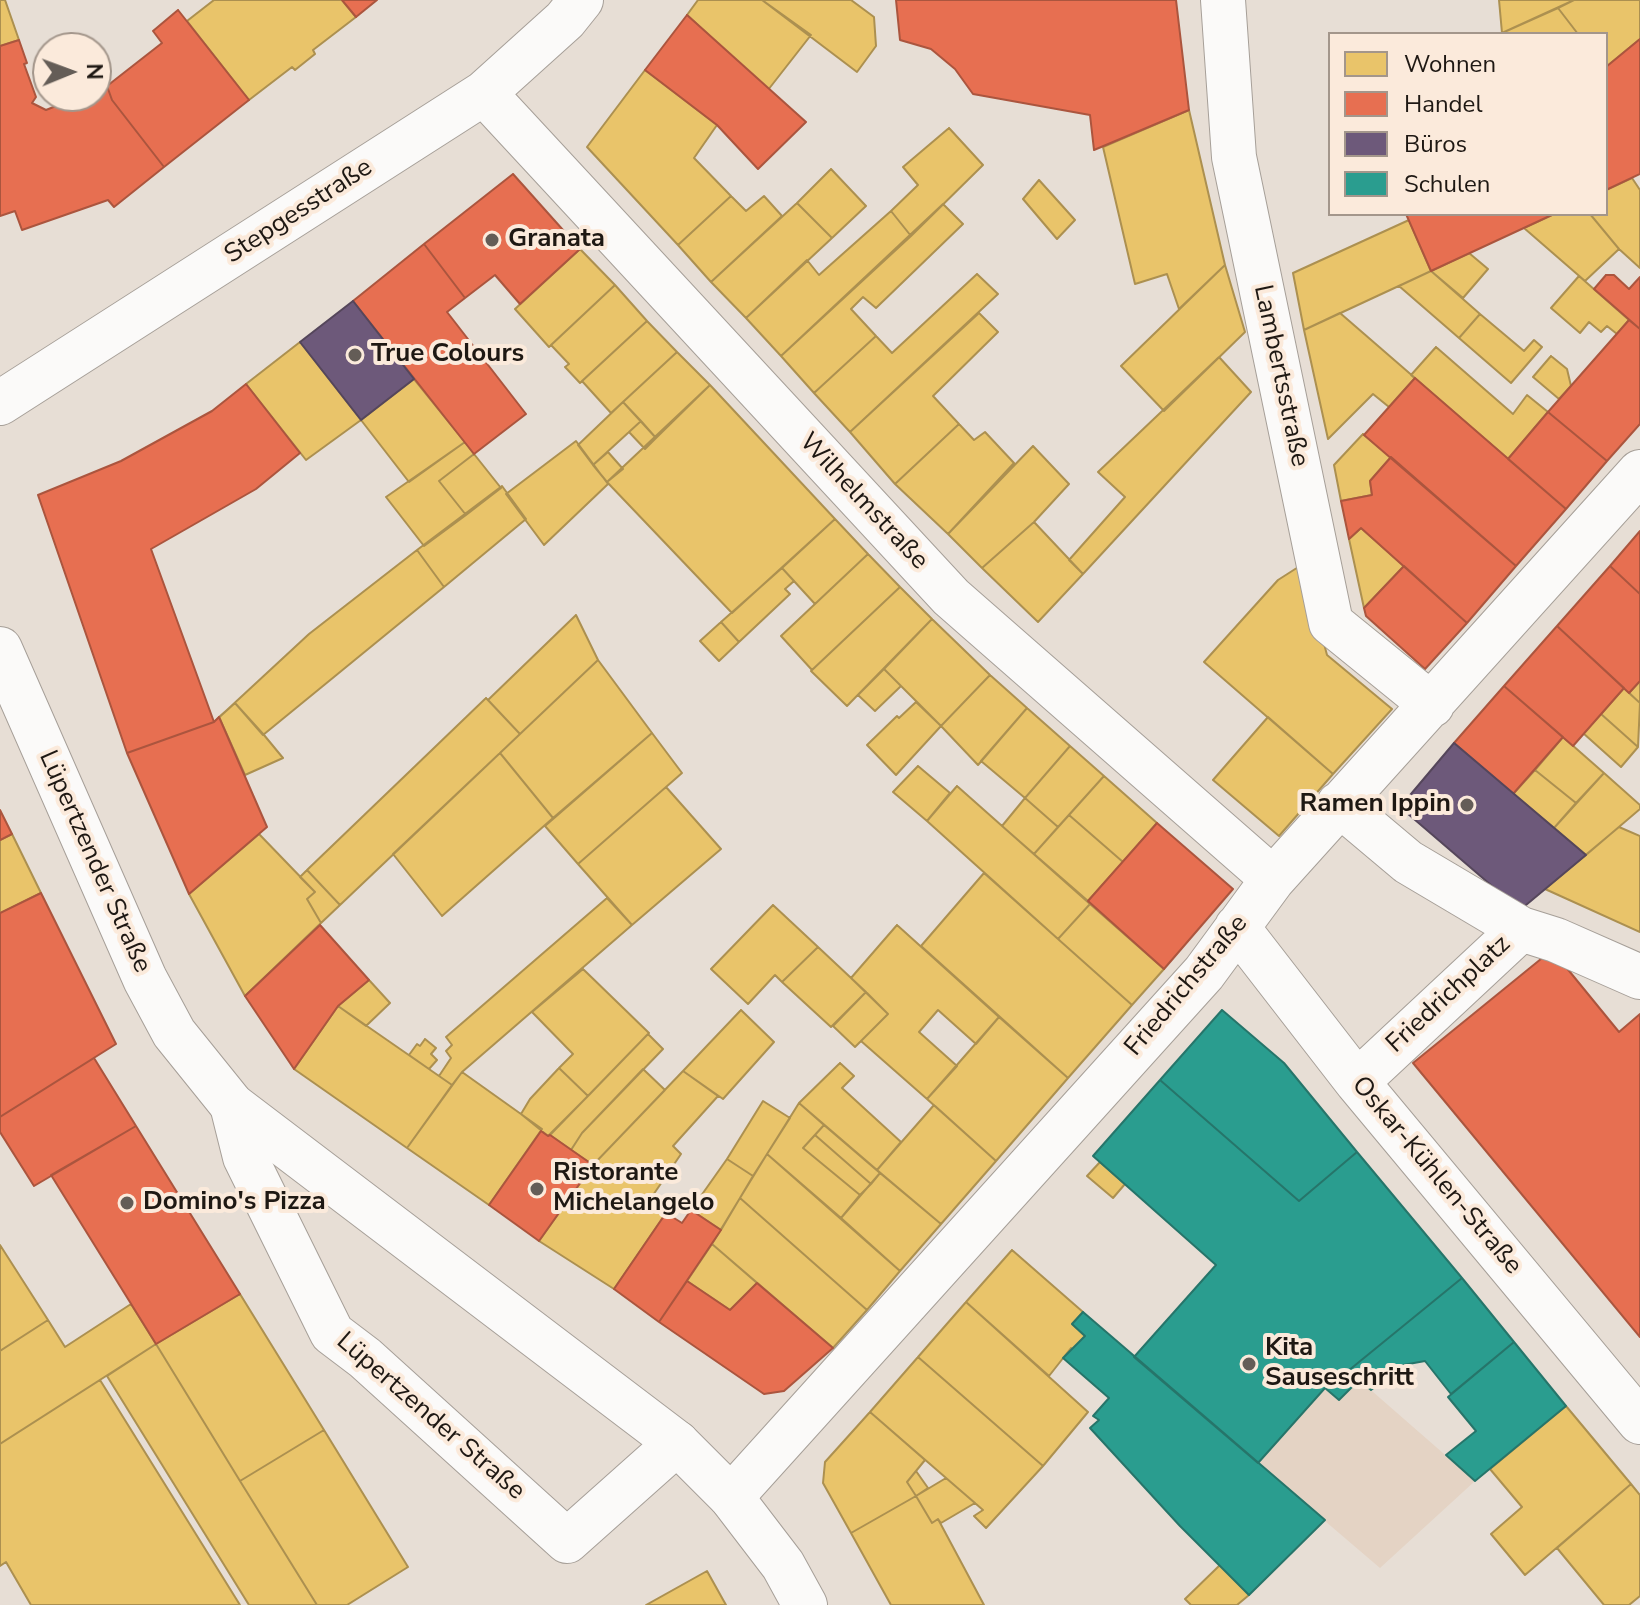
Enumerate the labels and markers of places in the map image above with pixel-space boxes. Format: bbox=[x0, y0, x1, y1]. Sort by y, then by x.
place label: Granata bbox=[508, 224, 605, 256]
marker: Granata bbox=[483, 231, 501, 249]
place label: True Colours bbox=[371, 339, 524, 371]
marker: True Colours bbox=[346, 346, 364, 364]
place label: Ramen Ippin bbox=[1300, 789, 1451, 821]
marker: Ramen Ippin bbox=[1458, 796, 1476, 814]
place label: Ristorante Michelangelo bbox=[553, 1158, 714, 1220]
marker: Ristorante Michelangelo bbox=[528, 1180, 546, 1198]
place label: Domino's Pizza bbox=[143, 1187, 326, 1219]
marker: Domino's Pizza bbox=[118, 1194, 136, 1212]
place label: Kita Sauseschritt bbox=[1265, 1333, 1414, 1394]
marker: Kita Sauseschritt bbox=[1240, 1355, 1258, 1373]

